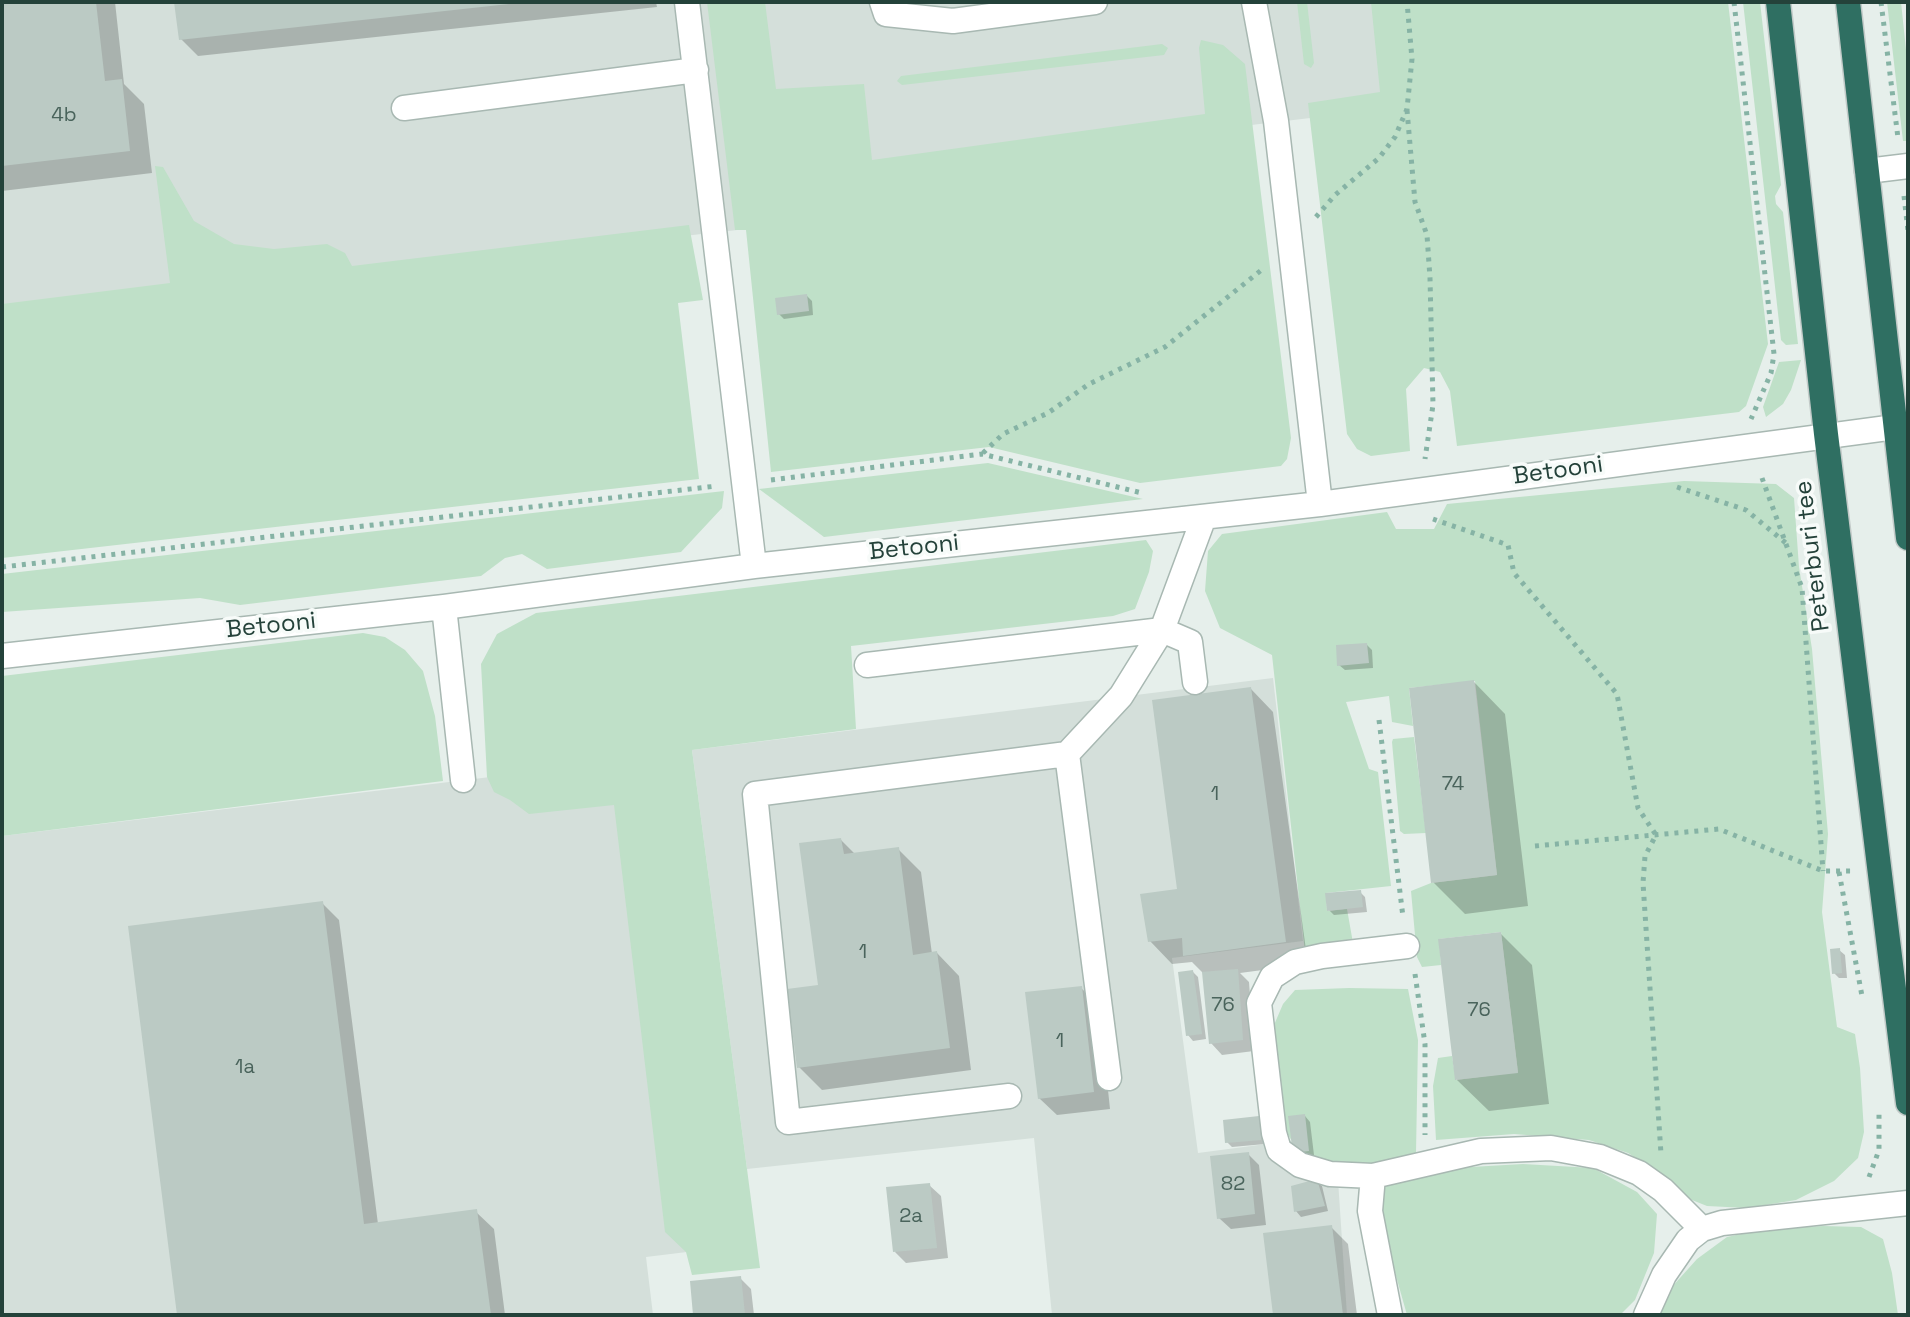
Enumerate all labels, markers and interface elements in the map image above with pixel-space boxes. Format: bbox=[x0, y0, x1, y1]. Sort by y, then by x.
house number: 4b bbox=[51, 104, 77, 128]
street label: Betooni bbox=[1511, 450, 1605, 492]
street label: Peterburi tee bbox=[1789, 479, 1837, 633]
street label: Betooni bbox=[868, 529, 960, 567]
street label: Betooni bbox=[225, 607, 317, 645]
house number: 74 bbox=[1442, 773, 1464, 797]
house number: 1 bbox=[1211, 783, 1219, 807]
house number: 1 bbox=[859, 941, 867, 965]
house number: 76 bbox=[1211, 994, 1235, 1018]
house number: 76 bbox=[1467, 999, 1491, 1023]
house number: 1 bbox=[1056, 1030, 1064, 1054]
house number: 1a bbox=[235, 1056, 255, 1080]
house number: 82 bbox=[1221, 1173, 1245, 1197]
house number: 2a bbox=[899, 1205, 923, 1229]

